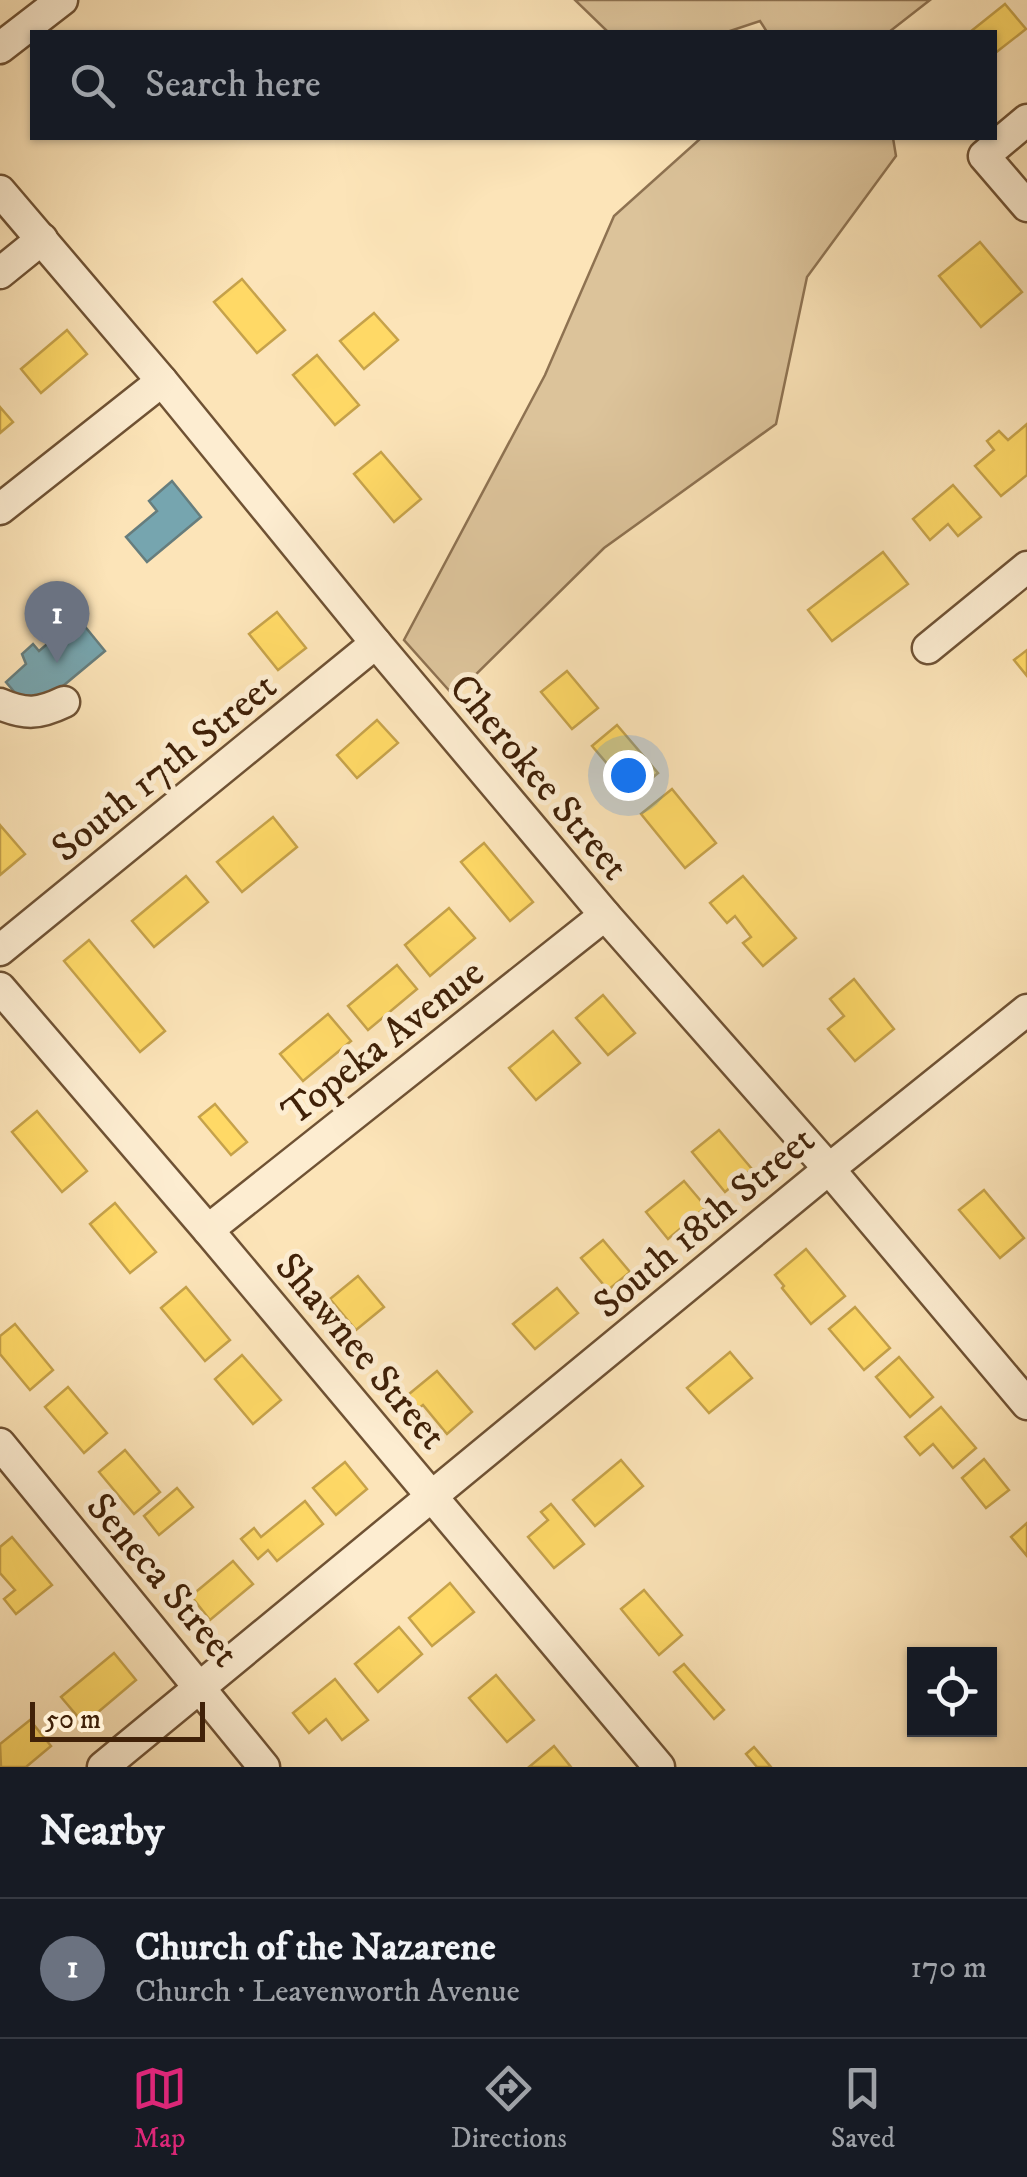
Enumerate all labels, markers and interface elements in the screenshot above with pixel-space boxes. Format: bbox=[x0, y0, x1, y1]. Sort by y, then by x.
search box bbox=[30, 30, 997, 140]
icon: search bbox=[65, 58, 120, 113]
text: Search here bbox=[145, 61, 321, 109]
pin: 1 bbox=[24, 580, 90, 663]
street label: South 17th Street bbox=[42, 662, 287, 874]
street label: Cherokee Street bbox=[437, 665, 638, 891]
your location bbox=[603, 750, 654, 801]
street label: Topeka Avenue bbox=[273, 949, 495, 1138]
street label: South 18th Street bbox=[584, 1116, 826, 1330]
street label: Shawnee Street bbox=[263, 1243, 456, 1460]
street label: Seneca Street bbox=[74, 1484, 249, 1678]
map controls bbox=[907, 1647, 997, 1737]
button: locate bbox=[907, 1647, 997, 1737]
scale bar bbox=[30, 1697, 205, 1742]
text: 50 m bbox=[45, 1702, 101, 1737]
text: Nearby bbox=[40, 1806, 164, 1858]
text: Church of the Nazarene bbox=[135, 1924, 496, 1972]
text: 1 bbox=[67, 1948, 78, 1988]
text: 170 m bbox=[910, 1948, 987, 1988]
text: Church · Leavenworth Avenue bbox=[135, 1972, 520, 2012]
tab: Map bbox=[132, 2061, 187, 2156]
tab: Directions bbox=[451, 2061, 567, 2156]
tab: Saved bbox=[831, 2061, 895, 2156]

